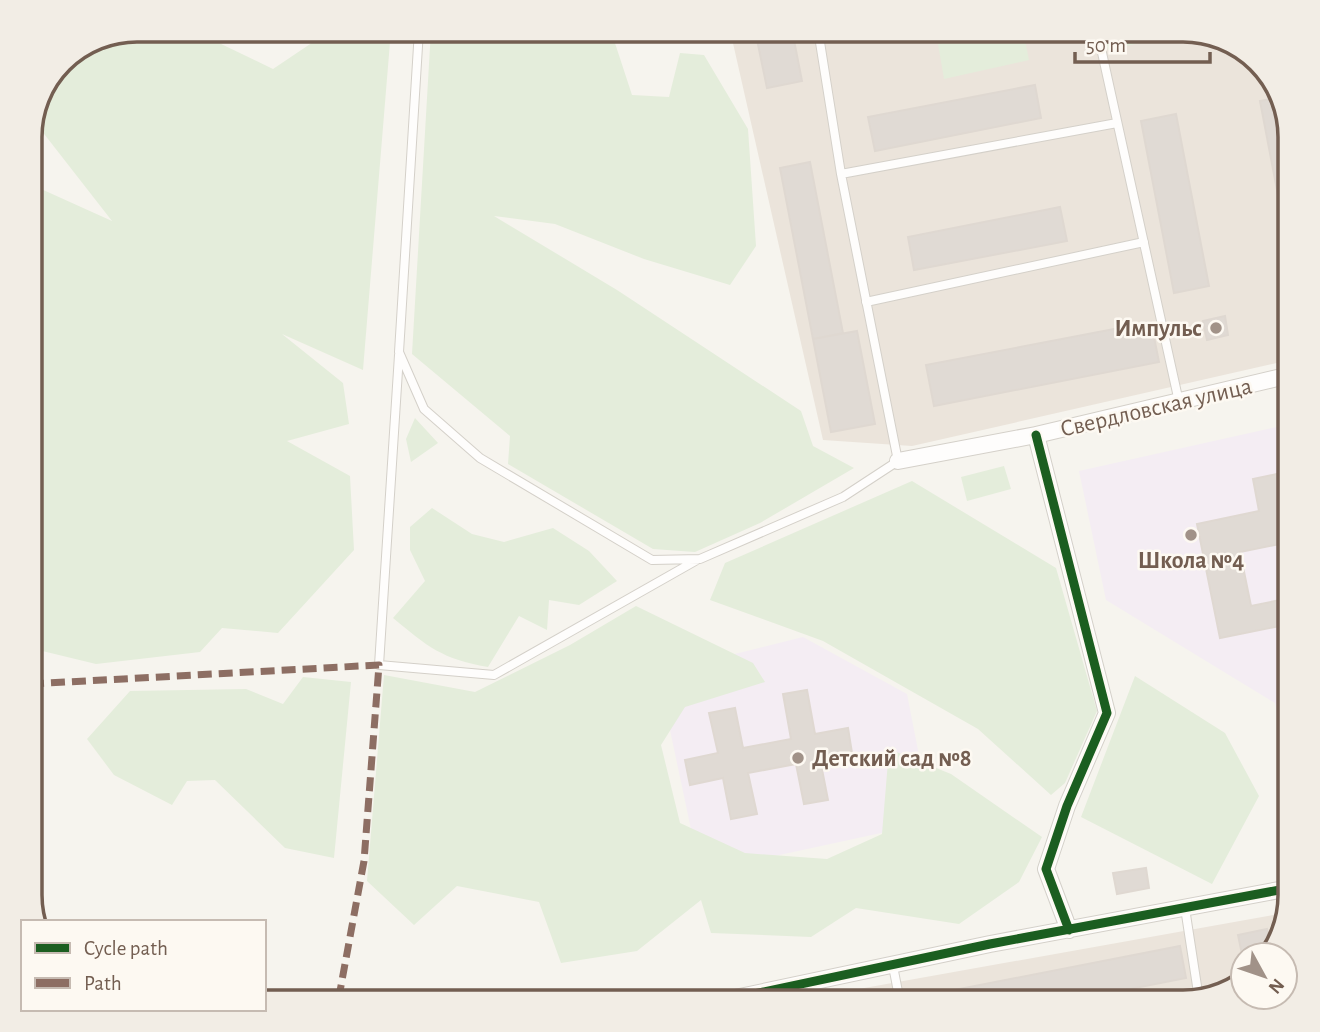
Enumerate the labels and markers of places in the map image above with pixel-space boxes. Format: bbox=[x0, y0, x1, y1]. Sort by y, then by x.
place label: Импульс bbox=[1114, 317, 1202, 341]
marker: Импульс bbox=[1208, 320, 1224, 336]
marker: Школа №4 bbox=[1183, 527, 1199, 543]
place label: Школа №4 bbox=[1138, 549, 1244, 573]
place label: Детский сад №8 bbox=[812, 747, 972, 771]
marker: Детский сад №8 bbox=[790, 750, 806, 766]

